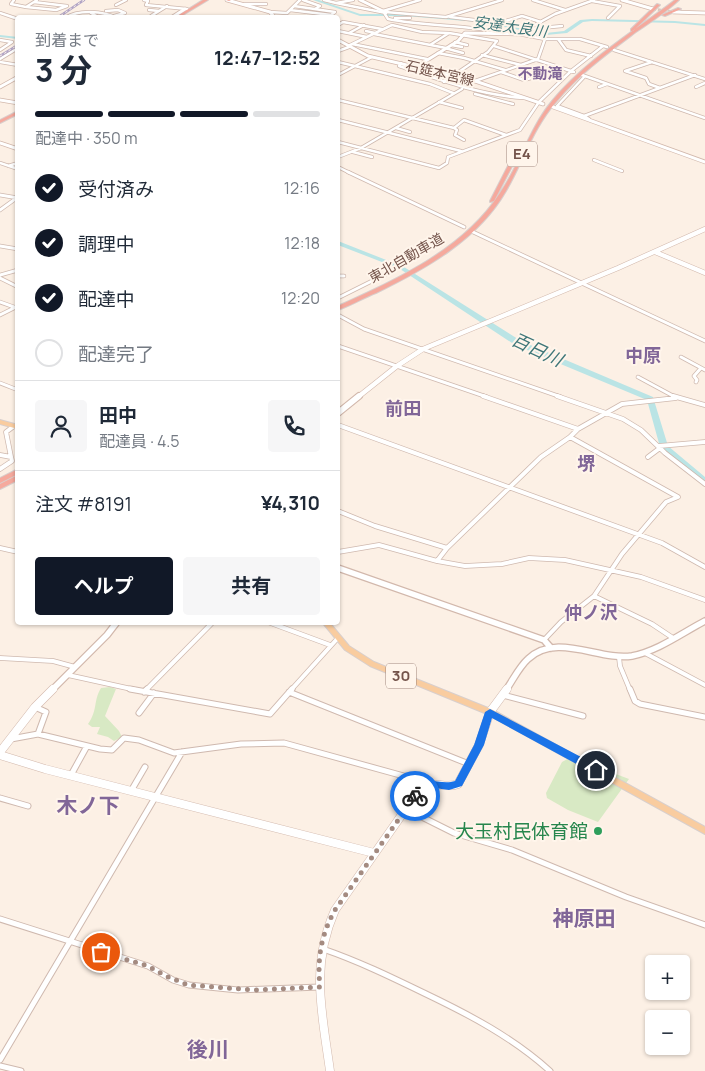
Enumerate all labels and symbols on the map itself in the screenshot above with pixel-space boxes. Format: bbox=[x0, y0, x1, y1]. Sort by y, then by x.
water label: 安達太良川 bbox=[471, 11, 551, 42]
street label: 石筵本宮線 bbox=[404, 55, 476, 90]
district label: 不動滝 bbox=[517, 63, 563, 84]
road number: E4 bbox=[507, 142, 537, 166]
street label: 東北自動車道 bbox=[365, 228, 447, 287]
water label: 百日川 bbox=[508, 327, 569, 372]
district label: 中原 bbox=[625, 343, 661, 367]
district label: 前田 bbox=[385, 396, 421, 420]
district label: 堺 bbox=[577, 451, 596, 475]
district label: 仲ノ沢 bbox=[564, 600, 618, 624]
road number: 30 bbox=[386, 664, 416, 688]
pin bbox=[575, 749, 617, 791]
courier bbox=[390, 771, 440, 821]
district label: 木ノ下 bbox=[57, 791, 120, 819]
place label: 大玉村民体育館 bbox=[455, 818, 588, 844]
marker: 大玉村民体育館 bbox=[592, 825, 604, 837]
district label: 神原田 bbox=[553, 904, 616, 932]
pin bbox=[80, 931, 122, 973]
district label: 後川 bbox=[187, 1035, 229, 1063]

